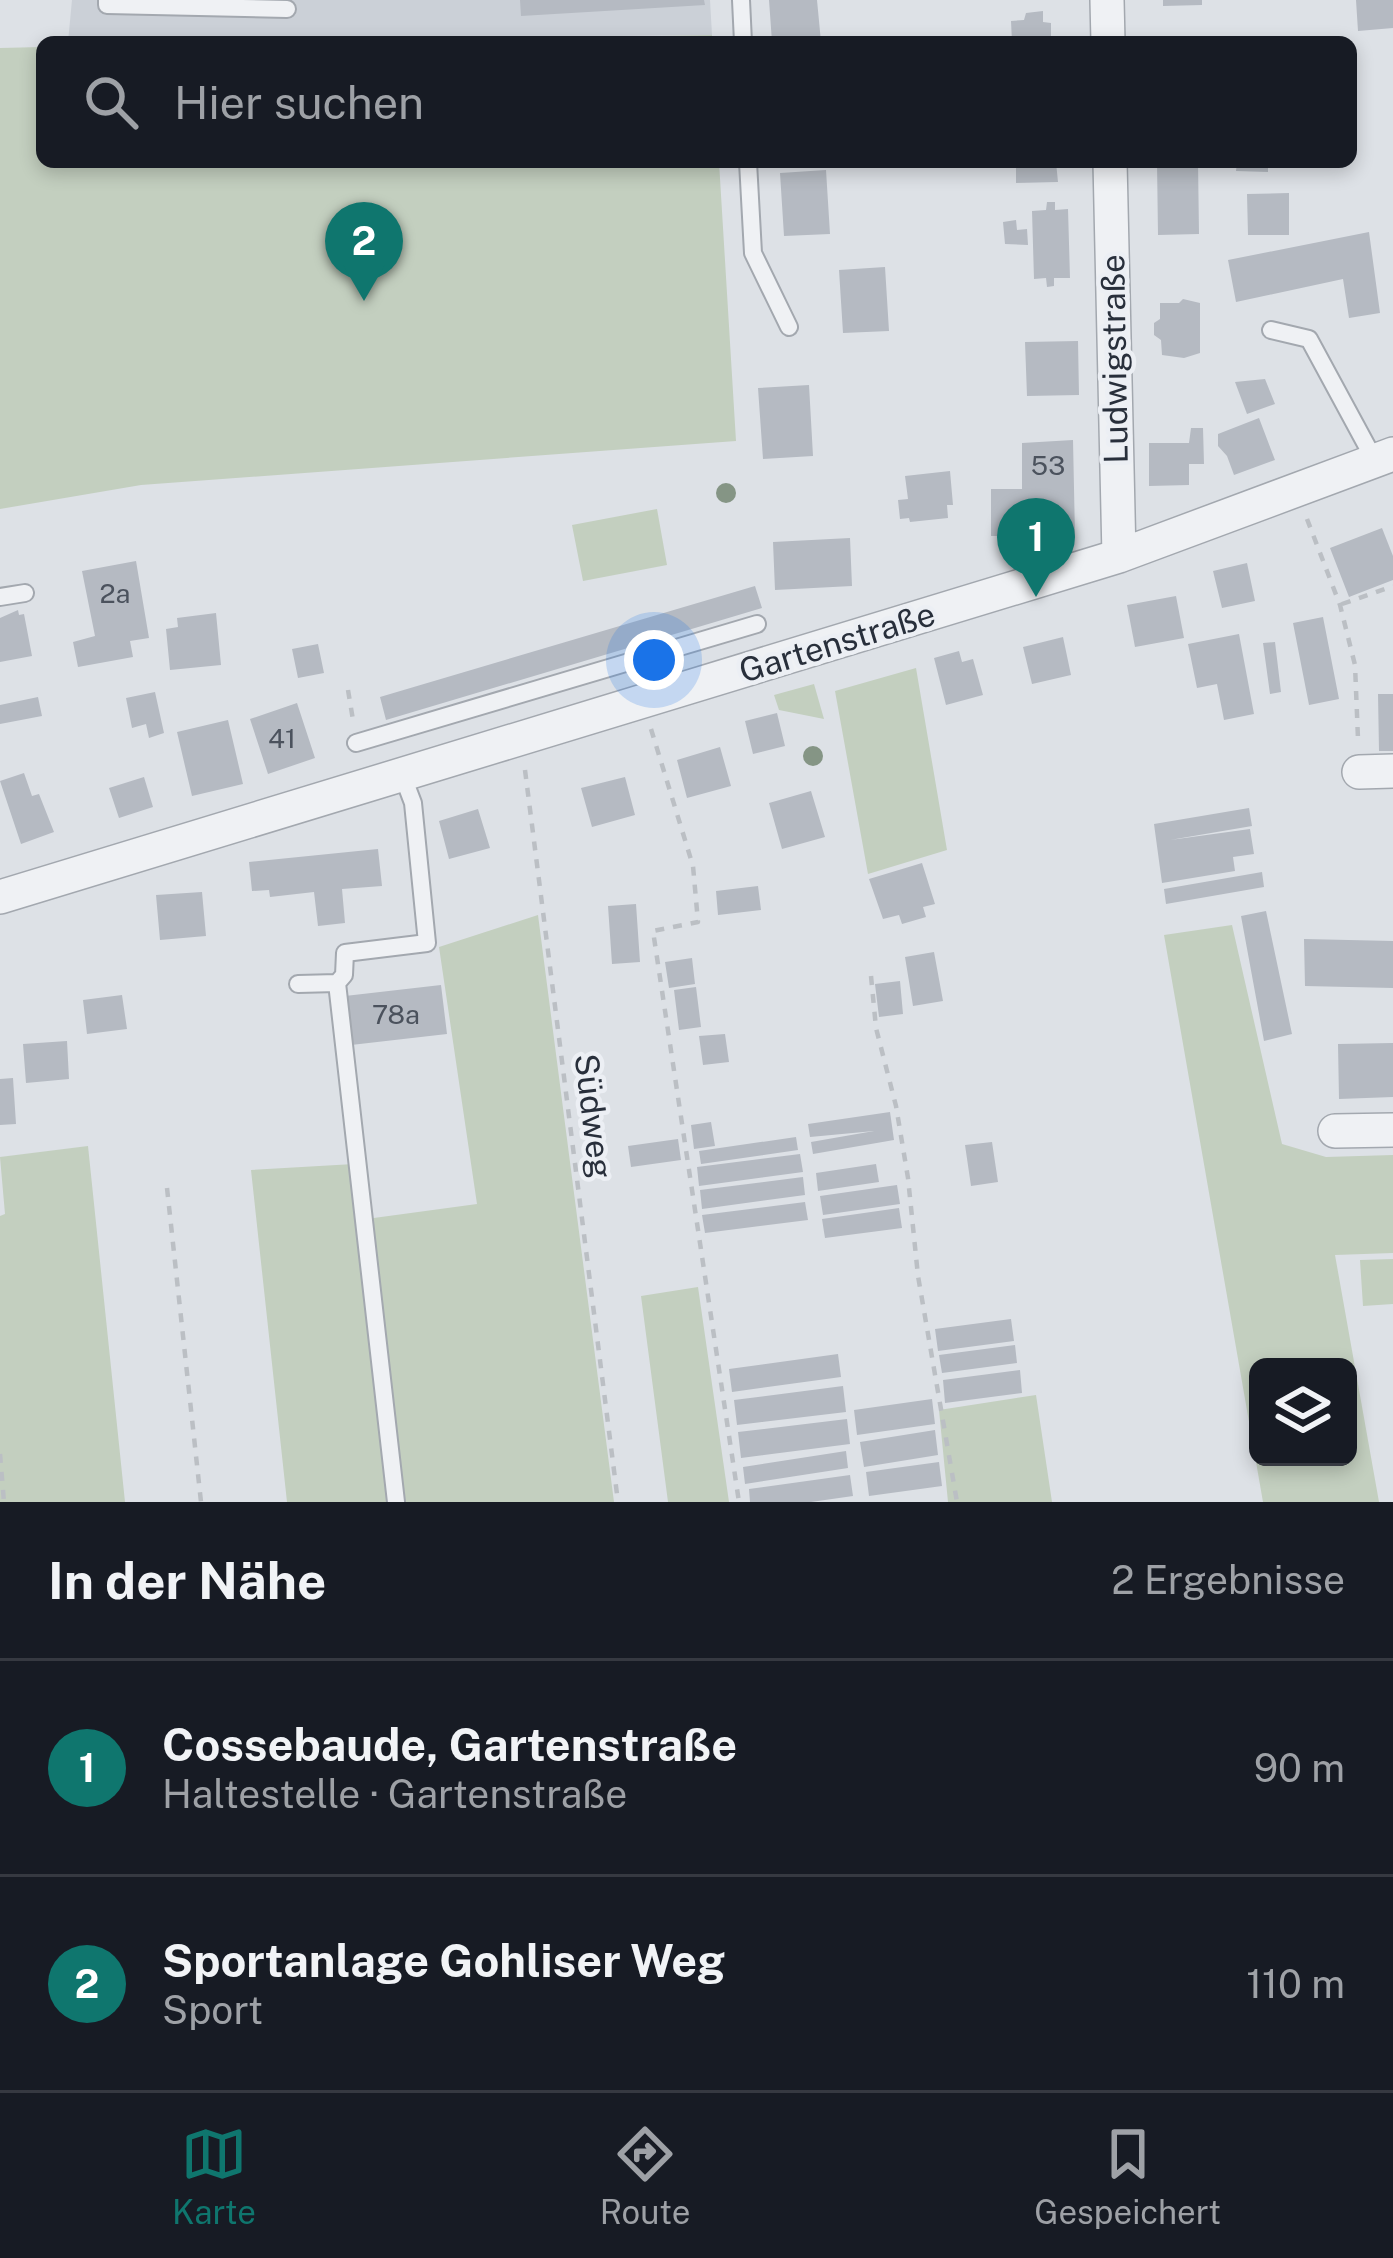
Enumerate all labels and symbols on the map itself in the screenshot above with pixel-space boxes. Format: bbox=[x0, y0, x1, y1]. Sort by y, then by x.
pin: 2 bbox=[325, 202, 403, 301]
street label: Ludwigstraße bbox=[1093, 254, 1135, 464]
house number: 53 bbox=[1031, 449, 1065, 481]
pin: 1 bbox=[997, 498, 1075, 597]
house number: 2a bbox=[99, 577, 131, 609]
street label: Gartenstraße bbox=[735, 594, 939, 690]
your location bbox=[624, 630, 684, 690]
house number: 41 bbox=[268, 722, 296, 754]
house number: 78a bbox=[372, 998, 420, 1030]
street label: Südweg bbox=[567, 1051, 621, 1181]

